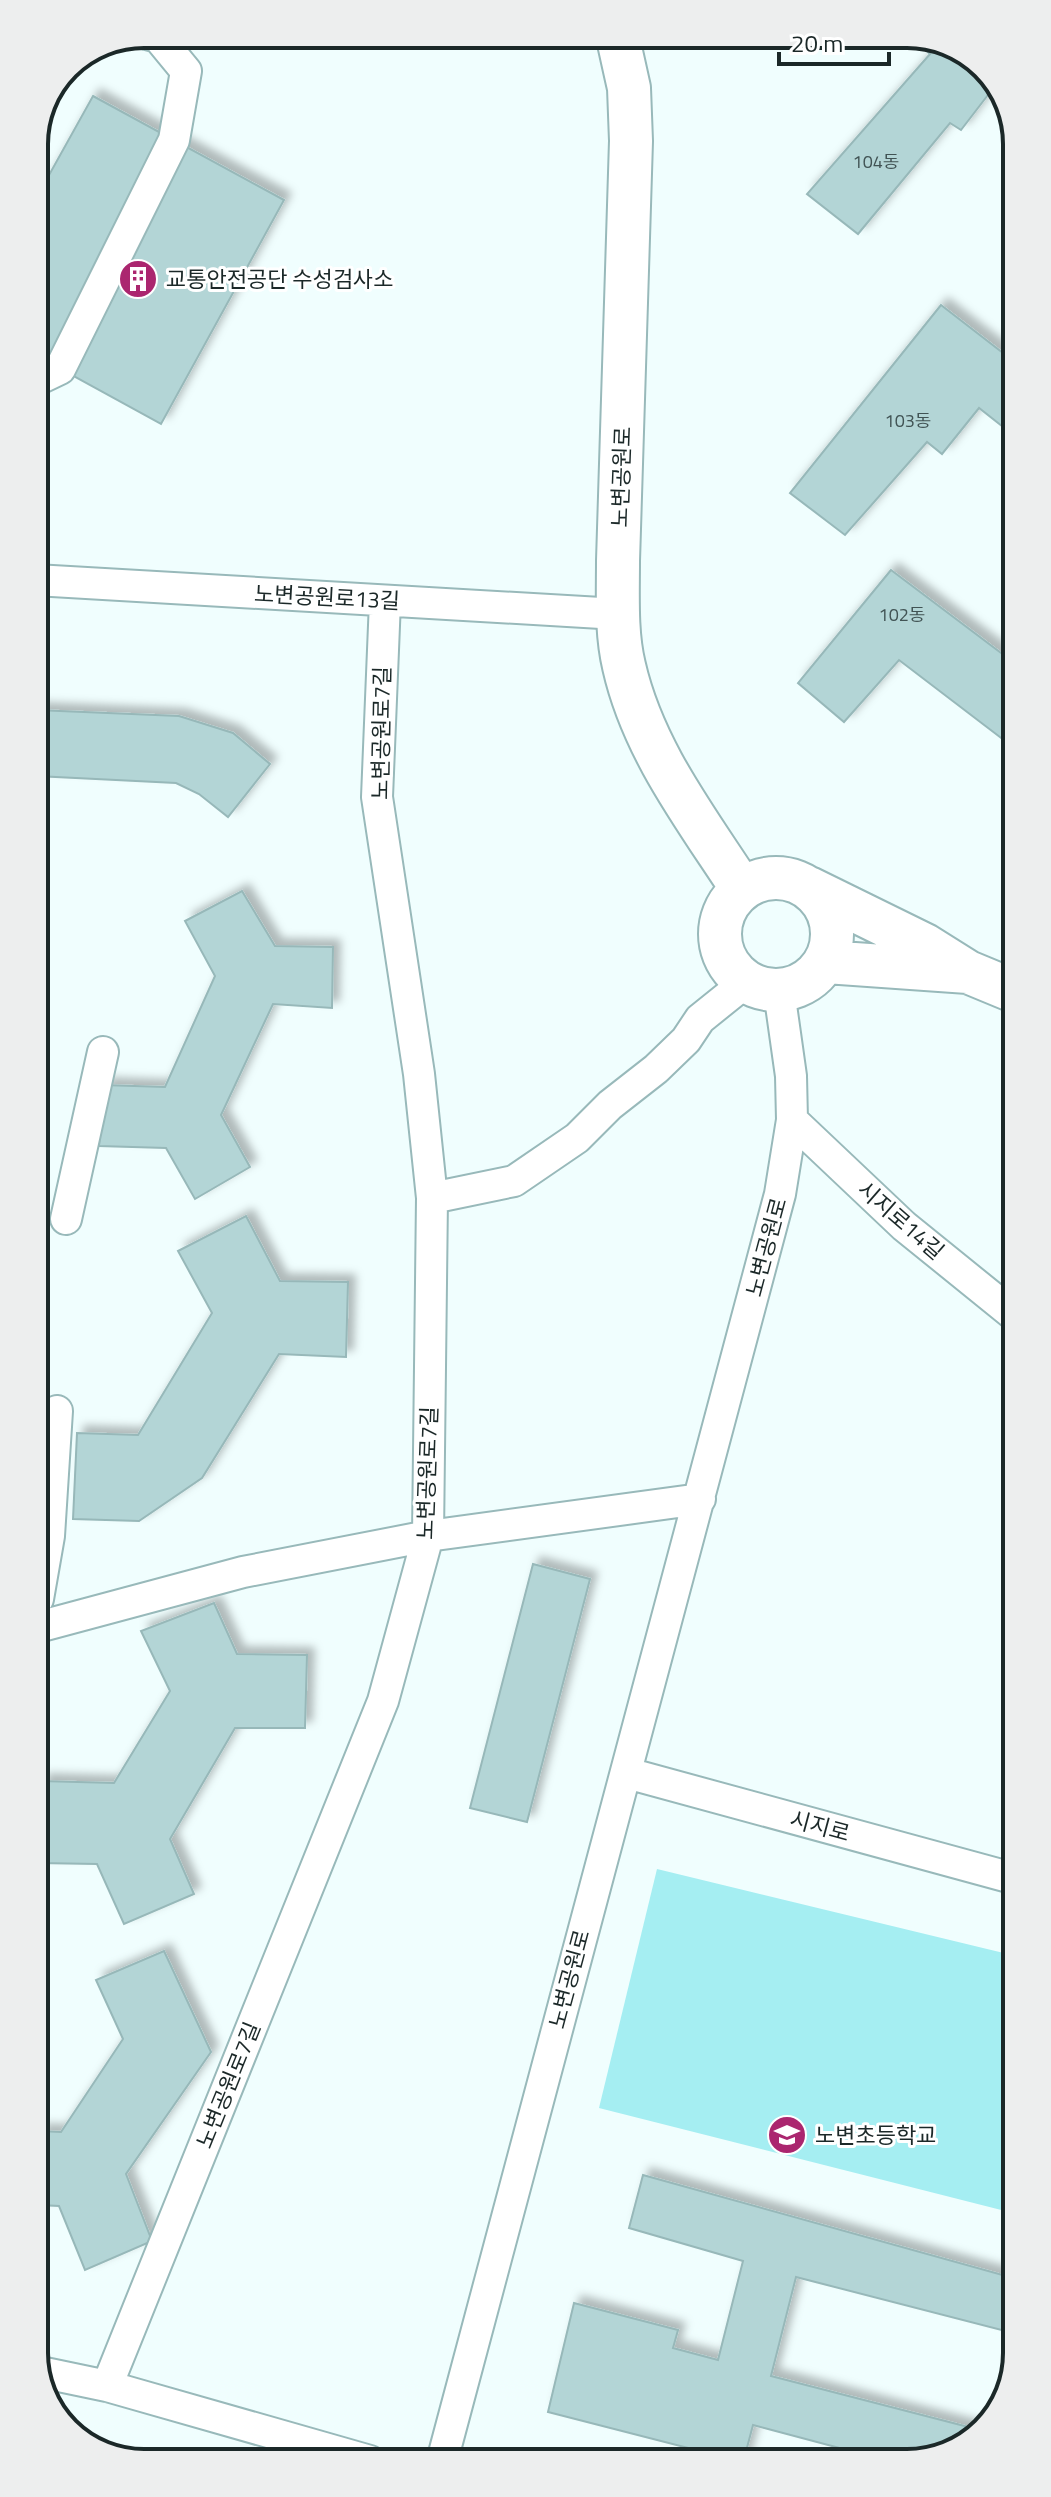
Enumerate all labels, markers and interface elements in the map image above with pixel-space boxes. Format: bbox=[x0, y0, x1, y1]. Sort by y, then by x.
scale bar bbox=[779, 16, 889, 66]
text: 20 m bbox=[791, 25, 843, 61]
house number: 104동 bbox=[853, 148, 899, 175]
building icon: 교통안전공단 수성검사소 bbox=[117, 258, 159, 300]
place label: 교통안전공단 수성검사소 bbox=[166, 262, 393, 296]
house number: 103동 bbox=[885, 407, 931, 434]
street label: 노변공원로 bbox=[602, 426, 640, 528]
street label: 노변공원로13길 bbox=[253, 576, 401, 618]
house number: 102동 bbox=[879, 601, 925, 628]
street label: 노변공원로7길 bbox=[363, 666, 399, 800]
street label: 시지로14길 bbox=[850, 1173, 952, 1267]
street label: 노변공원로 bbox=[736, 1194, 796, 1300]
street label: 노변공원로7길 bbox=[408, 1406, 446, 1540]
street label: 시지로 bbox=[786, 1802, 854, 1850]
street label: 노변공원로 bbox=[539, 1926, 599, 2032]
street label: 노변공원로7길 bbox=[187, 2017, 269, 2153]
school or university icon: 노변초등학교 bbox=[766, 2114, 808, 2156]
place label: 노변초등학교 bbox=[815, 2118, 936, 2152]

